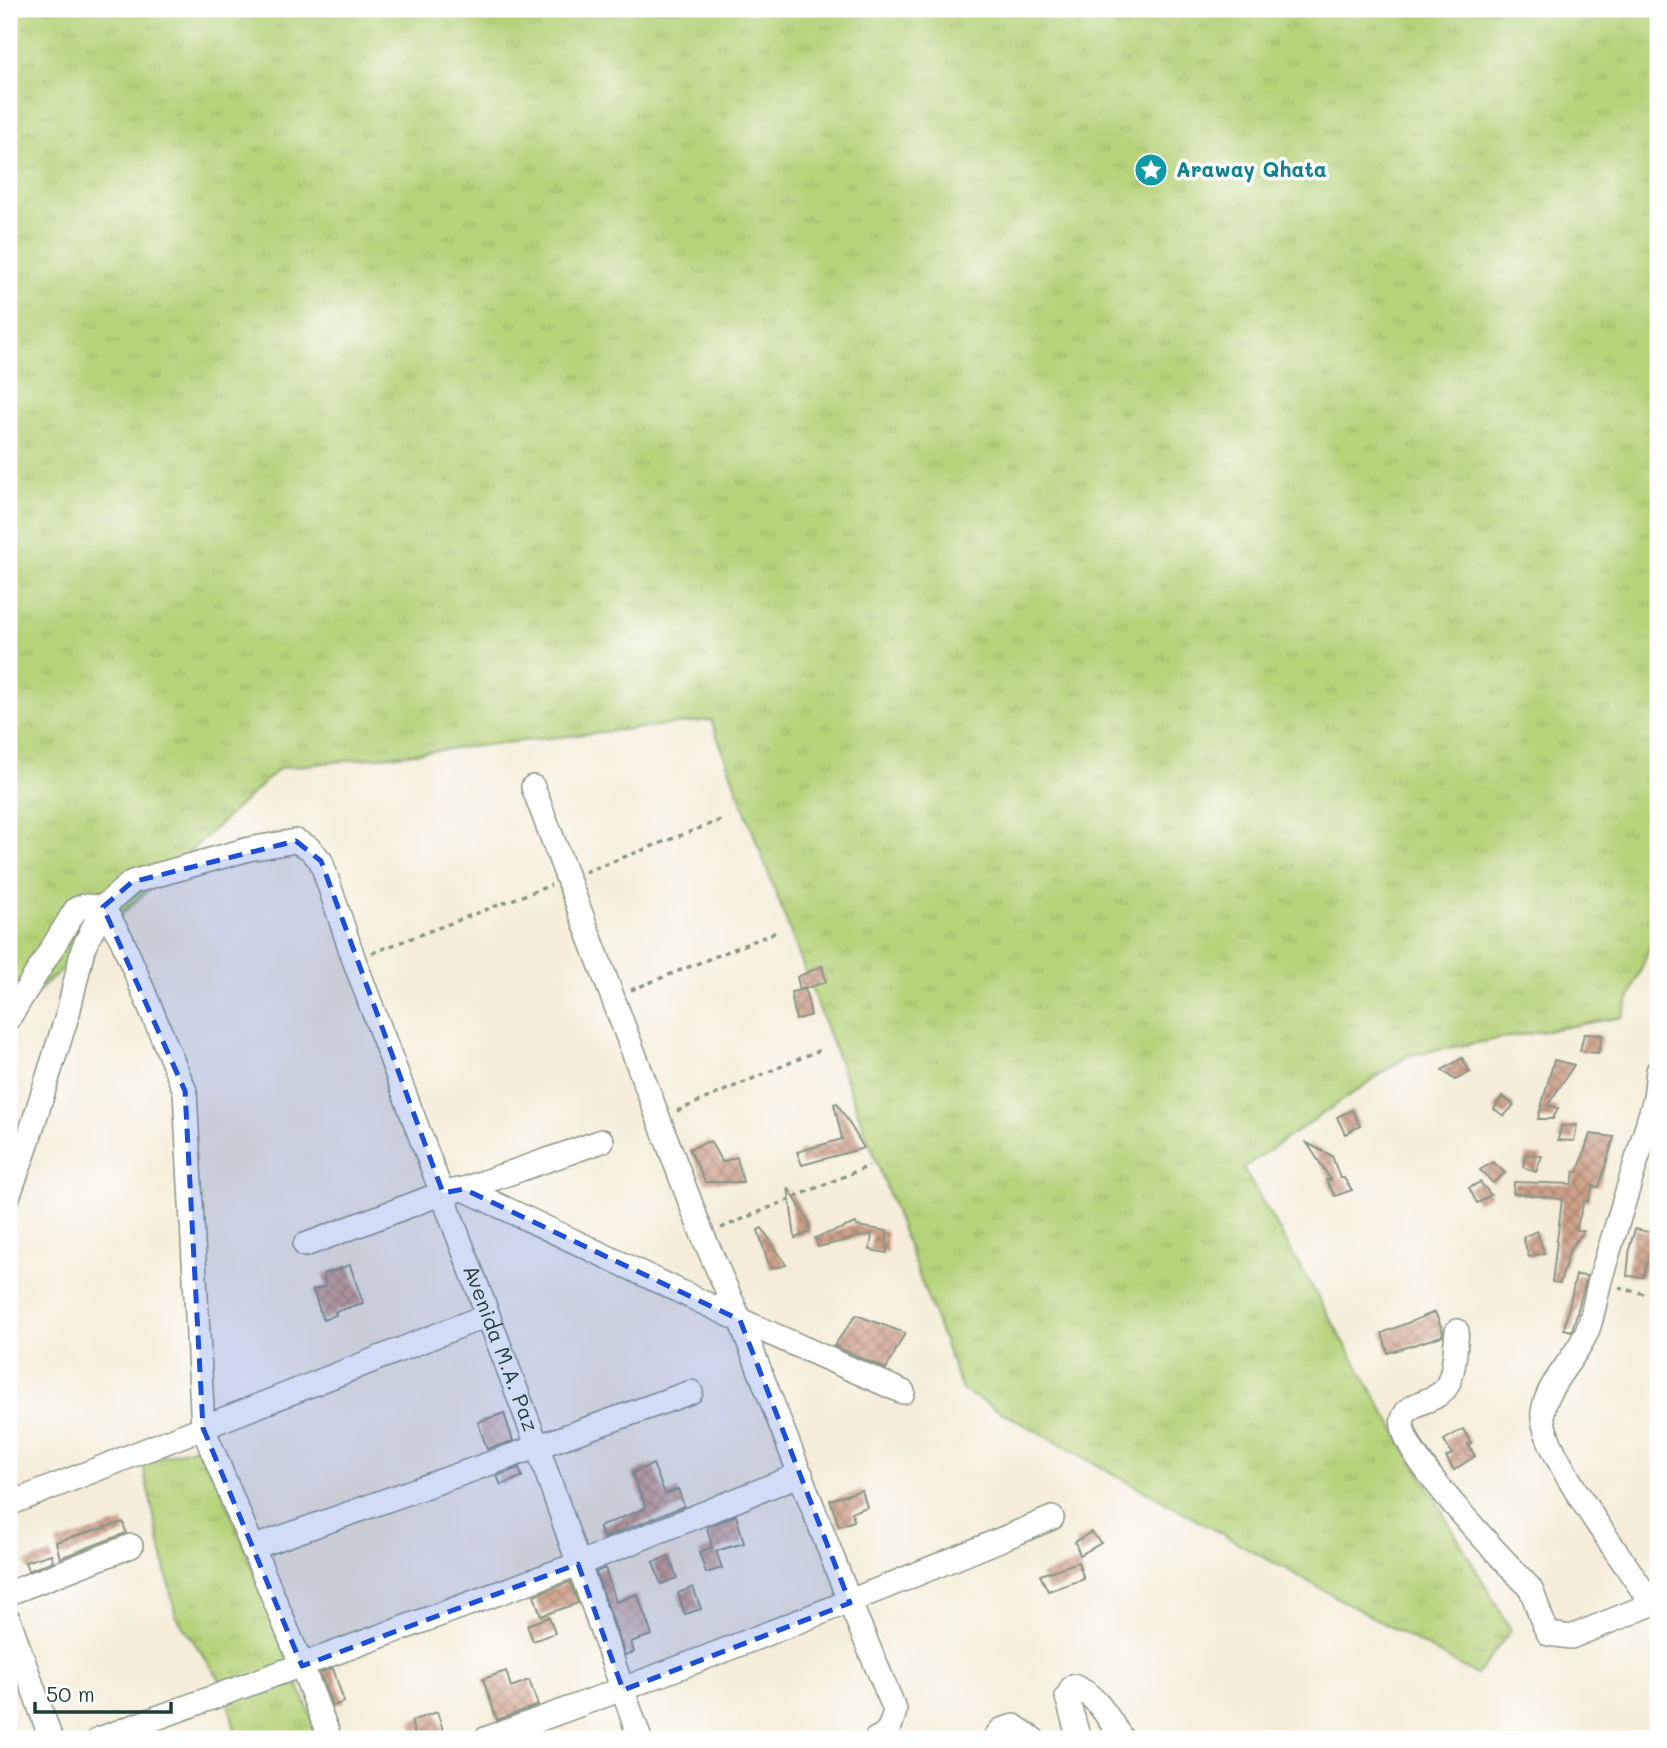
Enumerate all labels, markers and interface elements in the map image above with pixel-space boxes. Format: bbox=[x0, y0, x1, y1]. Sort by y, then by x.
place icon: Araway Qhata bbox=[1132, 151, 1170, 189]
place label: Araway Qhata bbox=[1176, 155, 1327, 183]
street label: Avenida M.A. Paz bbox=[458, 1261, 545, 1435]
scale bar bbox=[35, 1671, 172, 1715]
text: 50 m bbox=[46, 1680, 95, 1707]

